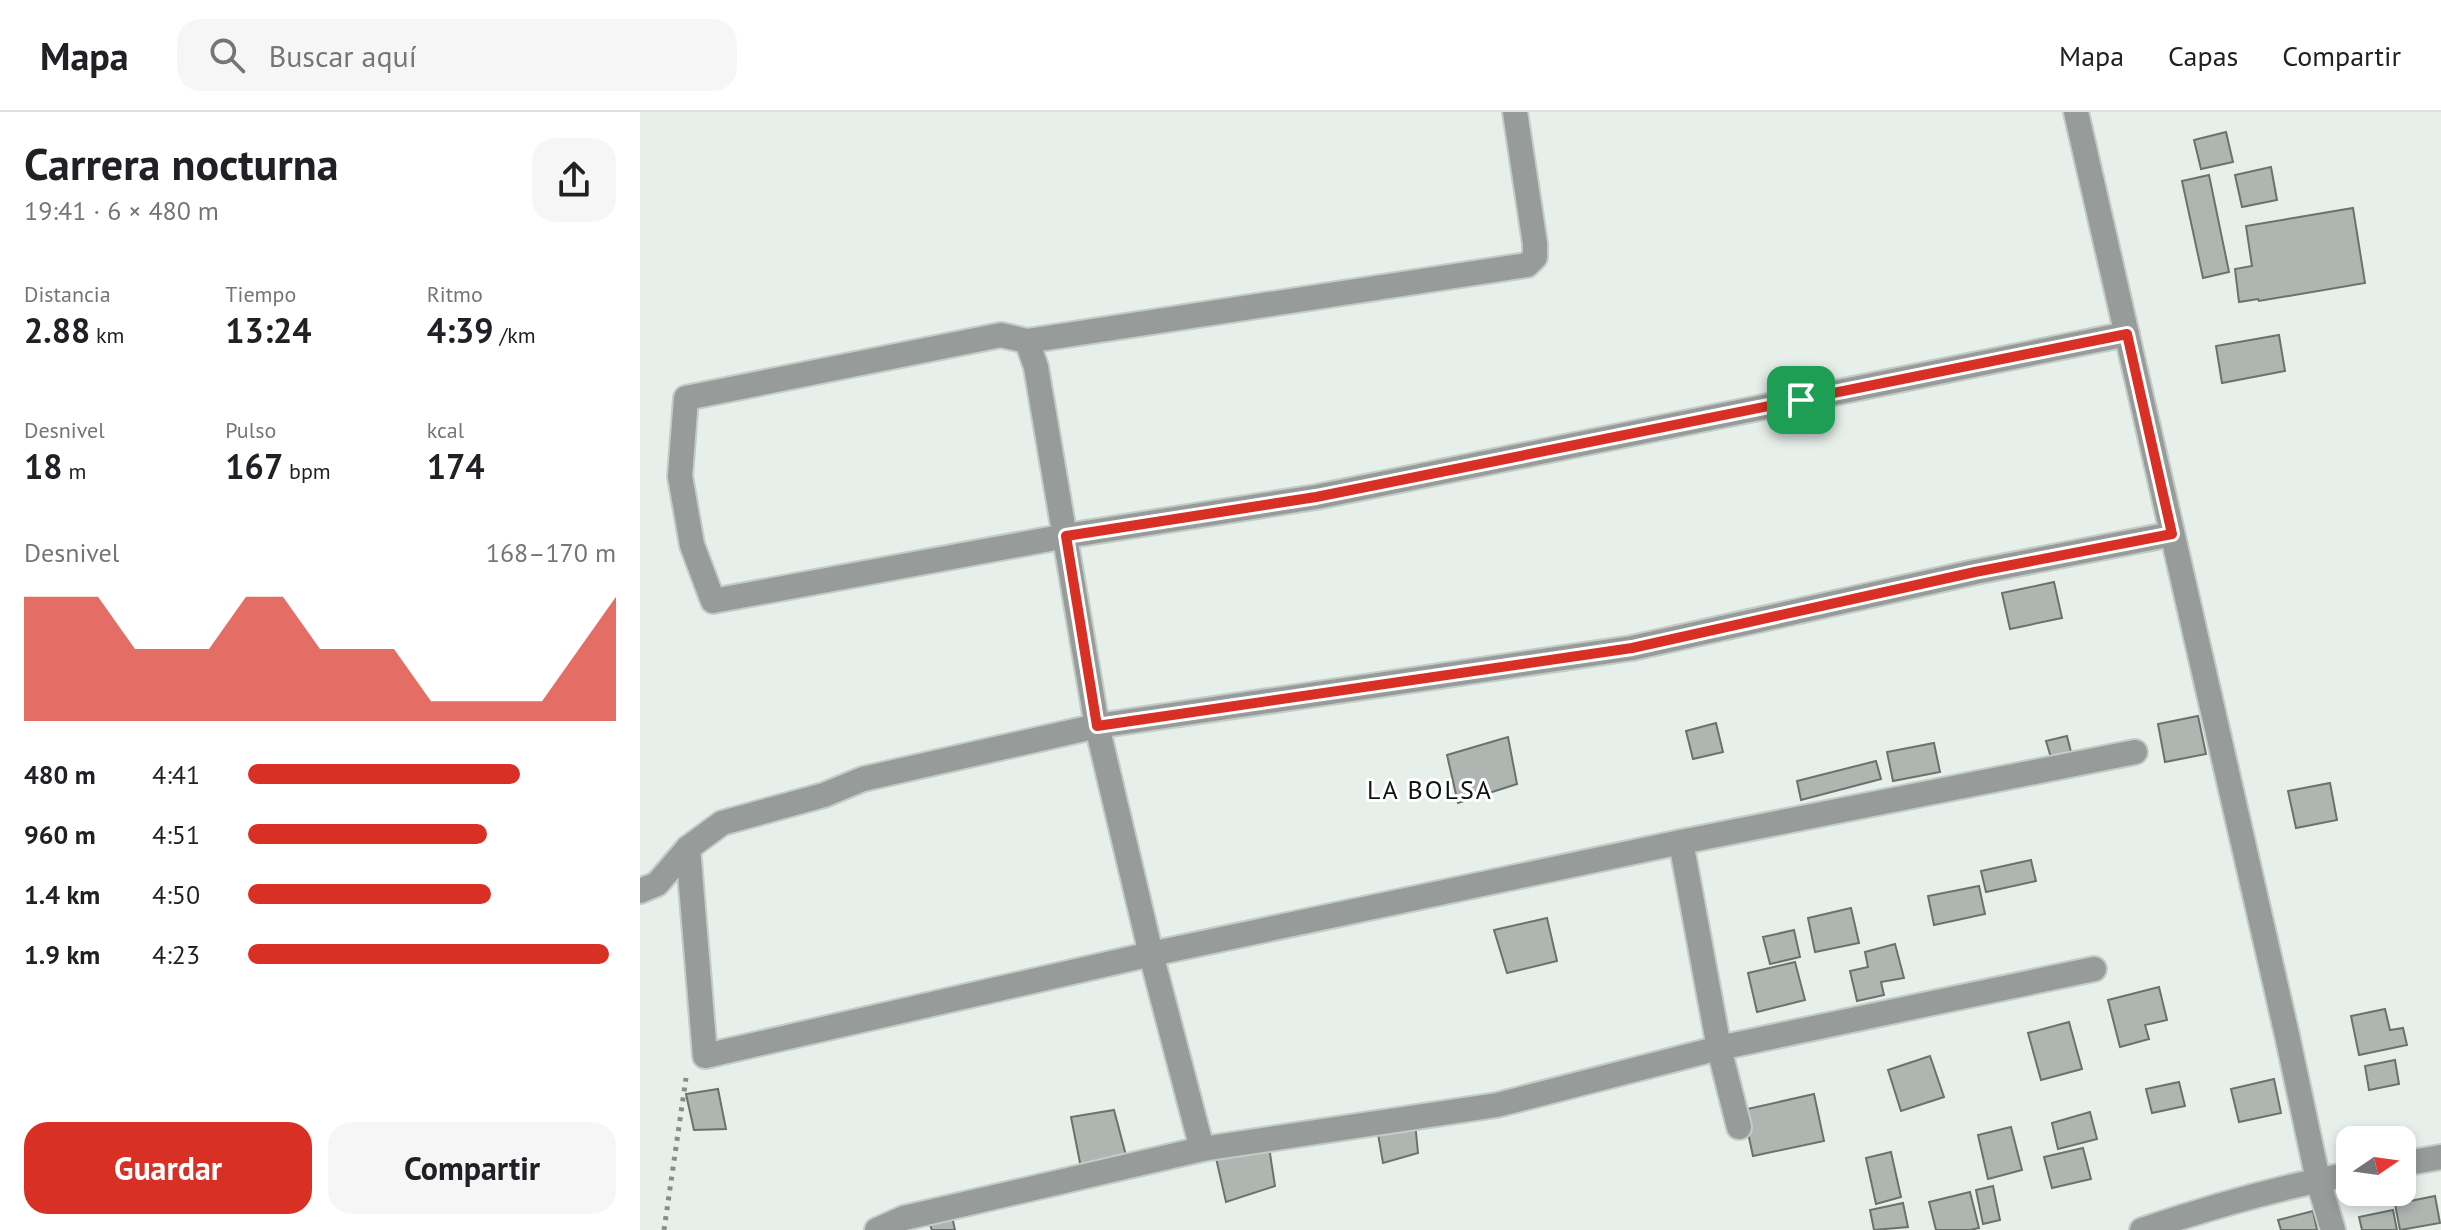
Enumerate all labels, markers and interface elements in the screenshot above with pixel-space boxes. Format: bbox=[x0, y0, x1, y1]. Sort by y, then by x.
search box bbox=[177, 19, 737, 91]
text: Mapa bbox=[40, 31, 129, 80]
icon: search bbox=[205, 33, 249, 77]
text: Buscar aquí bbox=[269, 36, 417, 75]
text: Mapa bbox=[2059, 37, 2124, 74]
text: Capas bbox=[2168, 37, 2238, 74]
text: Compartir bbox=[2282, 37, 2401, 74]
text: Carrera nocturna bbox=[24, 135, 339, 192]
button: share bbox=[532, 138, 616, 222]
text: 19:41 · 6 × 480 m bbox=[24, 194, 219, 227]
text: Distancia bbox=[24, 280, 111, 308]
text: Tiempo bbox=[225, 280, 296, 308]
text: Ritmo bbox=[427, 280, 483, 308]
text: 2.88 bbox=[24, 308, 90, 352]
text: 13:24 bbox=[225, 308, 312, 352]
text: 4:39 bbox=[427, 308, 494, 352]
text: km bbox=[90, 321, 124, 349]
text: /km bbox=[494, 321, 536, 349]
pin bbox=[1767, 366, 1835, 434]
icon: arrive bbox=[1779, 378, 1823, 422]
text: Desnivel bbox=[24, 416, 105, 444]
text: Pulso bbox=[225, 416, 276, 444]
text: kcal bbox=[427, 416, 464, 444]
text: 18 bbox=[24, 444, 63, 488]
text: 167 bbox=[225, 444, 283, 488]
text: 174 bbox=[427, 444, 485, 488]
text: m bbox=[63, 457, 86, 485]
text: bpm bbox=[283, 457, 331, 485]
text: Desnivel bbox=[24, 536, 119, 569]
text: 168–170 m bbox=[486, 536, 616, 569]
text: 480 m bbox=[24, 758, 96, 791]
text: 4:41 bbox=[152, 758, 200, 791]
district label: LA BOLSA bbox=[1367, 773, 1493, 806]
text: 960 m bbox=[24, 818, 96, 851]
text: 4:51 bbox=[152, 818, 200, 851]
text: 1.4 km bbox=[24, 878, 100, 911]
text: 4:50 bbox=[152, 878, 200, 911]
text: 1.9 km bbox=[24, 938, 100, 971]
text: 4:23 bbox=[152, 938, 200, 971]
button: Guardar bbox=[24, 1122, 312, 1214]
button: Compartir bbox=[328, 1122, 616, 1214]
north arrow bbox=[2336, 1126, 2416, 1206]
map controls bbox=[2336, 1126, 2416, 1206]

